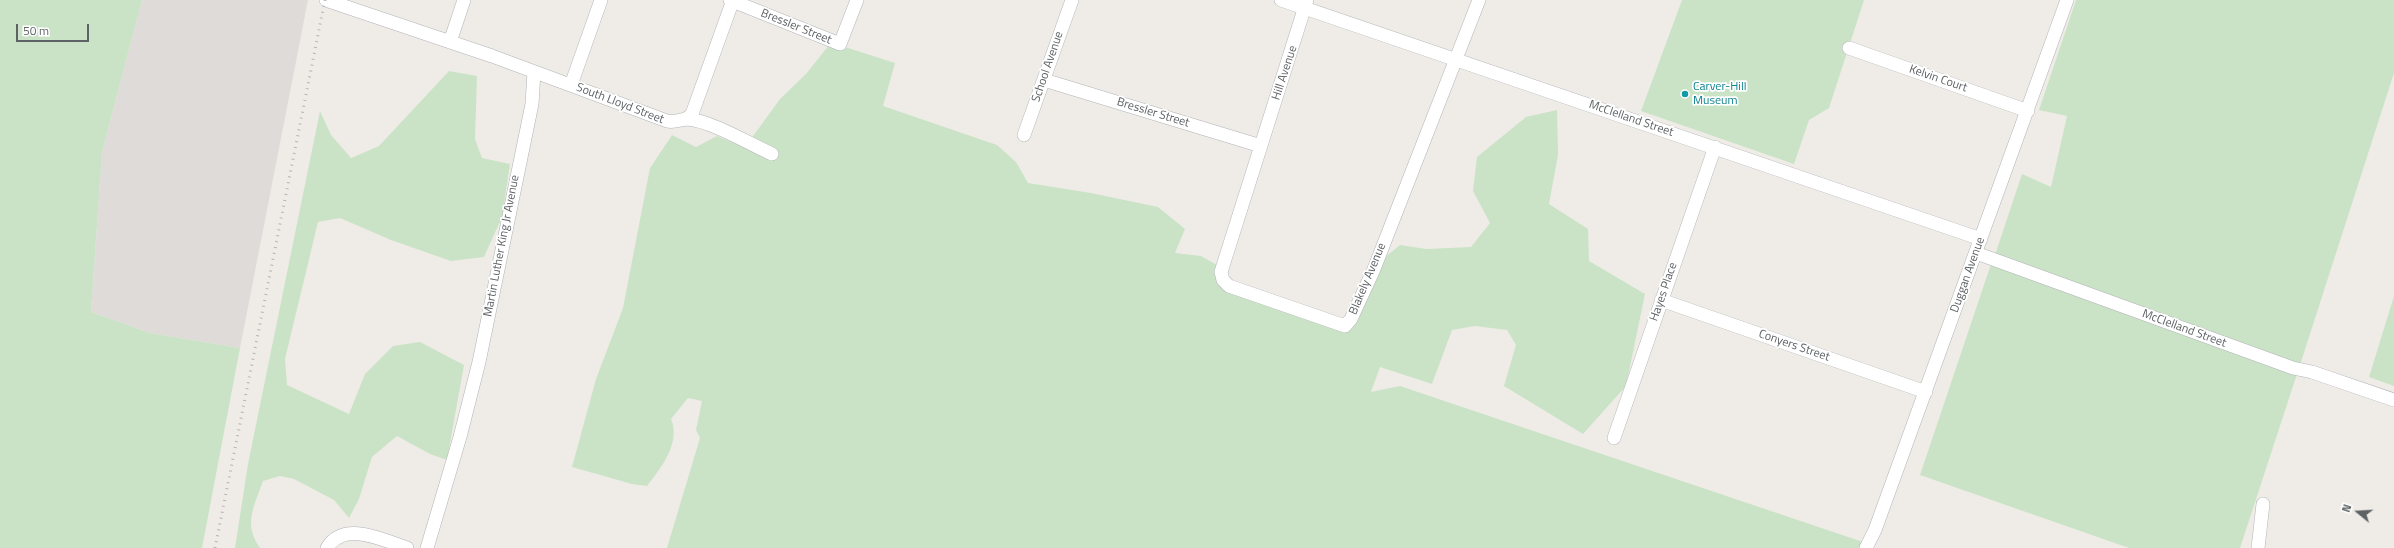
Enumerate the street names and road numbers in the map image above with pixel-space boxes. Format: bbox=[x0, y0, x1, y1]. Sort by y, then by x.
street label: Bressler Street bbox=[758, 6, 834, 48]
street label: School Avenue bbox=[1029, 30, 1067, 104]
street label: Hill Avenue bbox=[1269, 44, 1301, 102]
street label: Kelvin Court bbox=[1907, 62, 1969, 96]
street label: South Lloyd Street bbox=[574, 81, 666, 127]
street label: Bressler Street bbox=[1115, 95, 1191, 131]
street label: McClelland Street bbox=[1587, 98, 1675, 140]
street label: Martin Luther King Jr Avenue bbox=[481, 174, 523, 318]
street label: Duggan Avenue bbox=[1948, 235, 1988, 315]
street label: Blakely Avenue bbox=[1346, 241, 1390, 317]
street label: Hayes Place bbox=[1647, 261, 1681, 323]
street label: McClelland Street bbox=[2140, 307, 2228, 351]
street label: Conyers Street bbox=[1757, 327, 1831, 365]

